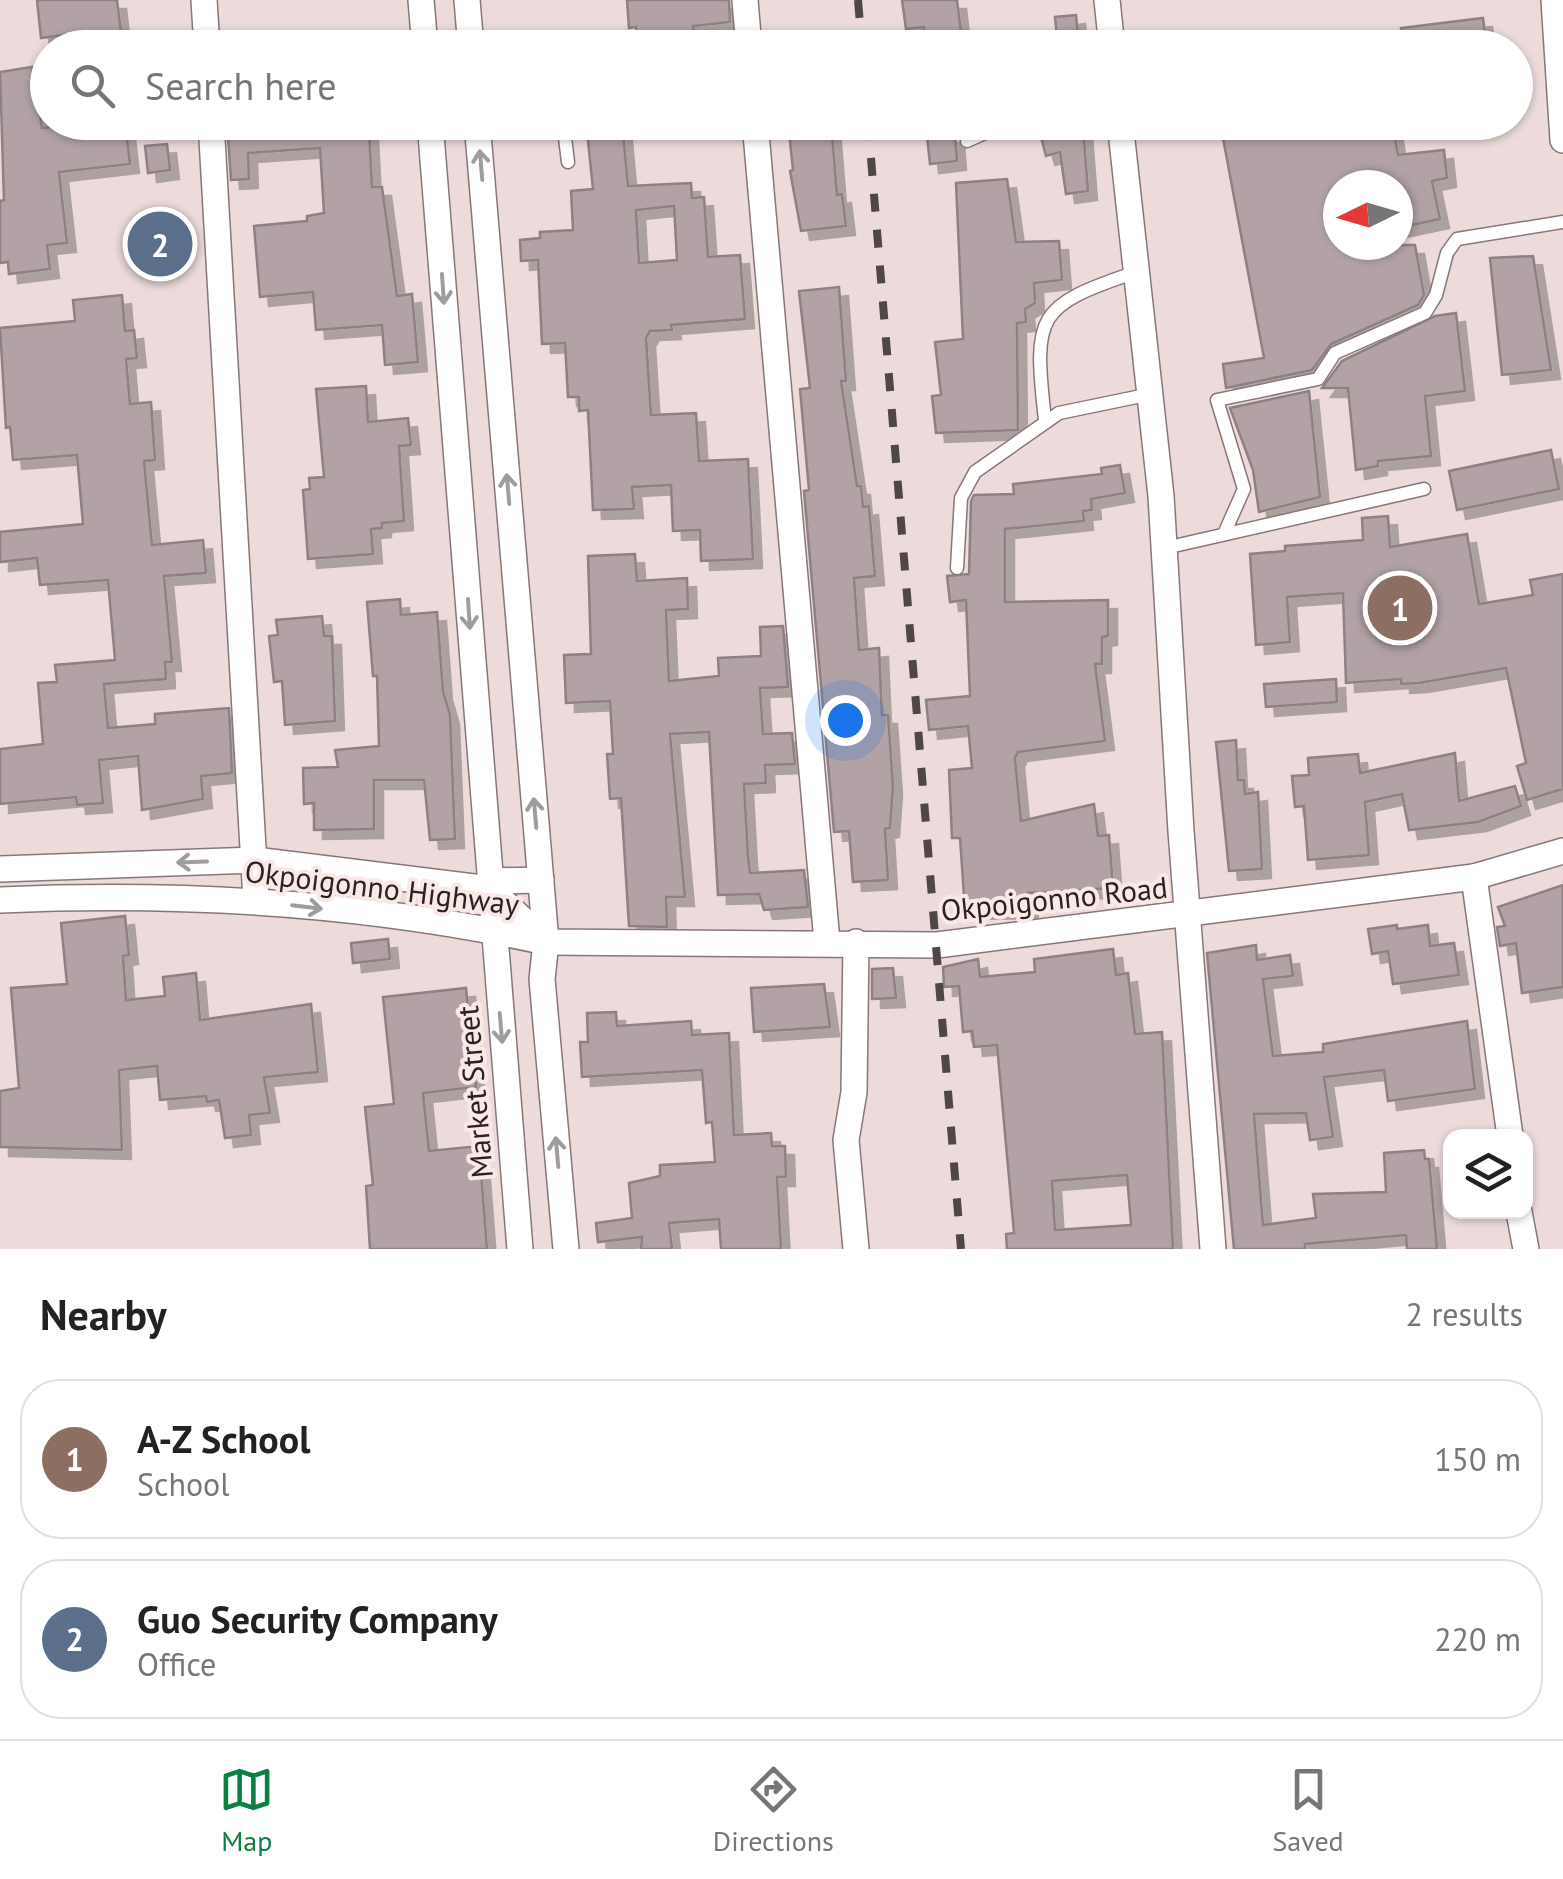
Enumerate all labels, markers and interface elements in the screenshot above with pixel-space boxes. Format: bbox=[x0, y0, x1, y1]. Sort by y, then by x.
search box bbox=[30, 30, 1533, 140]
icon: search bbox=[65, 58, 120, 113]
text: Search here bbox=[145, 61, 337, 110]
one-way arrow bbox=[471, 149, 490, 181]
north arrow bbox=[1323, 170, 1413, 260]
pin: 2 bbox=[128, 206, 192, 282]
one-way arrow bbox=[434, 273, 453, 305]
one-way arrow bbox=[498, 473, 517, 505]
pin: 1 bbox=[1368, 570, 1432, 646]
one-way arrow bbox=[459, 597, 478, 629]
your location bbox=[820, 695, 871, 746]
one-way arrow bbox=[525, 797, 544, 829]
street label: Okpoigonno Highway bbox=[243, 851, 521, 923]
one-way arrow bbox=[176, 853, 208, 872]
street label: Okpoigonno Road bbox=[939, 867, 1169, 929]
one-way arrow bbox=[290, 898, 323, 917]
street label: Market Street bbox=[447, 1004, 501, 1180]
one-way arrow bbox=[492, 1011, 511, 1043]
map controls bbox=[1443, 1129, 1533, 1219]
button: layers bbox=[1443, 1129, 1533, 1219]
one-way arrow bbox=[548, 1136, 567, 1168]
text: Nearby bbox=[40, 1287, 167, 1342]
text: 2 results bbox=[1405, 1293, 1523, 1335]
text: A-Z School bbox=[137, 1414, 310, 1463]
text: 1 bbox=[65, 1438, 84, 1480]
text: 150 m bbox=[1434, 1438, 1521, 1480]
text: School bbox=[137, 1463, 230, 1505]
text: Guo Security Company bbox=[137, 1594, 498, 1643]
text: 2 bbox=[65, 1618, 84, 1660]
text: 220 m bbox=[1434, 1618, 1521, 1660]
text: Office bbox=[137, 1643, 216, 1685]
tab: Map bbox=[219, 1762, 274, 1859]
tab: Directions bbox=[713, 1762, 834, 1859]
tab: Saved bbox=[1272, 1762, 1344, 1859]

